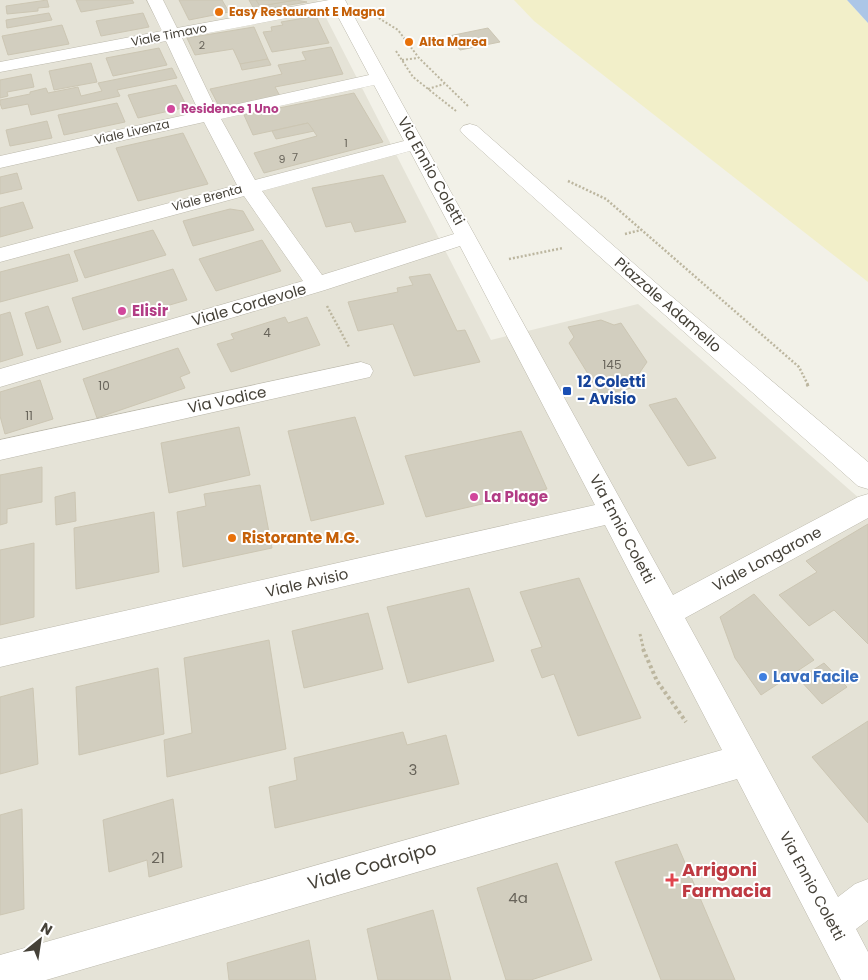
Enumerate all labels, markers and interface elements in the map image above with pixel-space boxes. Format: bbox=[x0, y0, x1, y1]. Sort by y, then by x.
place label: Easy Restaurant E Magna bbox=[229, 3, 385, 20]
marker: Easy Restaurant E Magna bbox=[213, 6, 225, 18]
street label: Viale Timavo bbox=[129, 19, 209, 50]
place label: Alta Marea bbox=[419, 33, 487, 50]
marker: Alta Marea bbox=[403, 36, 415, 48]
house number: 2 bbox=[199, 37, 205, 53]
place label: Residence 1 Uno bbox=[181, 100, 279, 117]
marker: Residence 1 Uno bbox=[165, 103, 177, 115]
street label: Via Ennio Coletti bbox=[393, 113, 470, 229]
street label: Viale Livenza bbox=[93, 115, 171, 148]
house number: 1 bbox=[344, 135, 348, 151]
house number: 7 bbox=[292, 149, 298, 165]
house number: 9 bbox=[279, 151, 286, 167]
street label: Viale Brenta bbox=[170, 180, 244, 215]
street label: Piazzale Adamello bbox=[610, 252, 726, 357]
street label: Viale Cordevole bbox=[189, 278, 309, 331]
place label: Elisir bbox=[132, 300, 169, 321]
marker: Elisir bbox=[116, 305, 128, 317]
house number: 4 bbox=[263, 324, 271, 341]
house number: 145 bbox=[603, 356, 621, 373]
place label: 12 Coletti - Avisio bbox=[577, 371, 646, 409]
house number: 10 bbox=[98, 377, 110, 394]
street label: Via Vodice bbox=[186, 381, 268, 418]
marker: 12 Coletti - Avisio bbox=[561, 385, 573, 397]
house number: 11 bbox=[25, 407, 33, 424]
street label: Via Ennio Coletti bbox=[585, 470, 660, 587]
place label: La Plage bbox=[484, 486, 548, 507]
marker: La Plage bbox=[468, 491, 480, 503]
street label: Viale Longarone bbox=[708, 521, 825, 596]
place label: Ristorante M.G. bbox=[242, 527, 359, 548]
marker: Ristorante M.G. bbox=[226, 532, 238, 544]
street label: Viale Avisio bbox=[263, 563, 350, 602]
place label: Lava Facile bbox=[773, 666, 859, 687]
marker: Lava Facile bbox=[757, 671, 769, 683]
house number: 3 bbox=[409, 759, 417, 780]
street label: Via Ennio Coletti bbox=[775, 827, 850, 944]
street label: Viale Codroipo bbox=[304, 835, 439, 896]
house number: 21 bbox=[151, 847, 165, 868]
place label: Arrigoni Farmacia bbox=[682, 857, 771, 903]
marker: Arrigoni Farmacia bbox=[666, 874, 678, 886]
house number: 4a bbox=[508, 887, 528, 908]
north arrow bbox=[15, 915, 65, 965]
text: N bbox=[37, 917, 56, 940]

